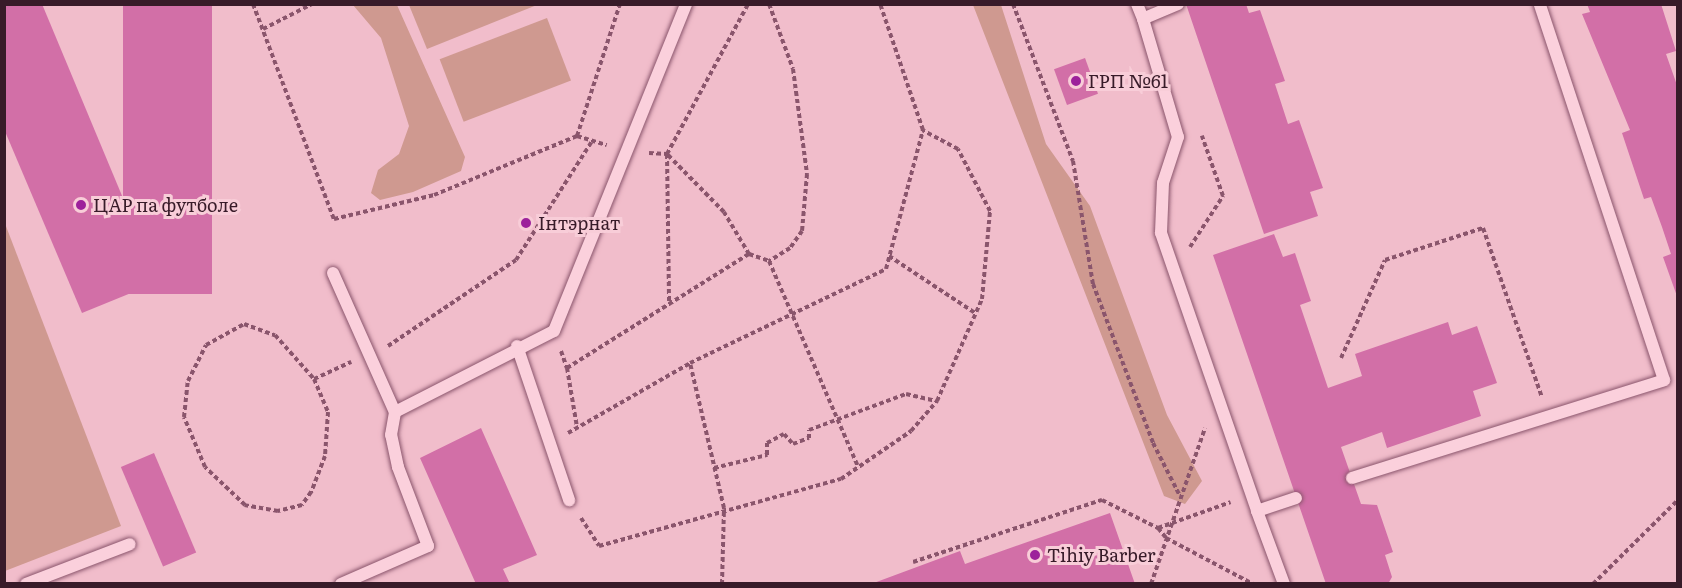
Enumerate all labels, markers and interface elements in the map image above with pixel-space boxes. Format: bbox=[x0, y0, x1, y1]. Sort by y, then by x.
place label: ГРП №61 bbox=[1088, 70, 1168, 92]
marker: ГРП №61 bbox=[1069, 74, 1083, 88]
place label: ЦАР па футболе bbox=[93, 194, 238, 216]
marker: ЦАР па футболе bbox=[74, 198, 88, 212]
place label: Інтэрнат bbox=[538, 212, 620, 234]
marker: Інтэрнат bbox=[519, 216, 533, 230]
place label: Tihiy Barber bbox=[1047, 544, 1156, 566]
marker: Tihiy Barber bbox=[1028, 548, 1042, 562]

